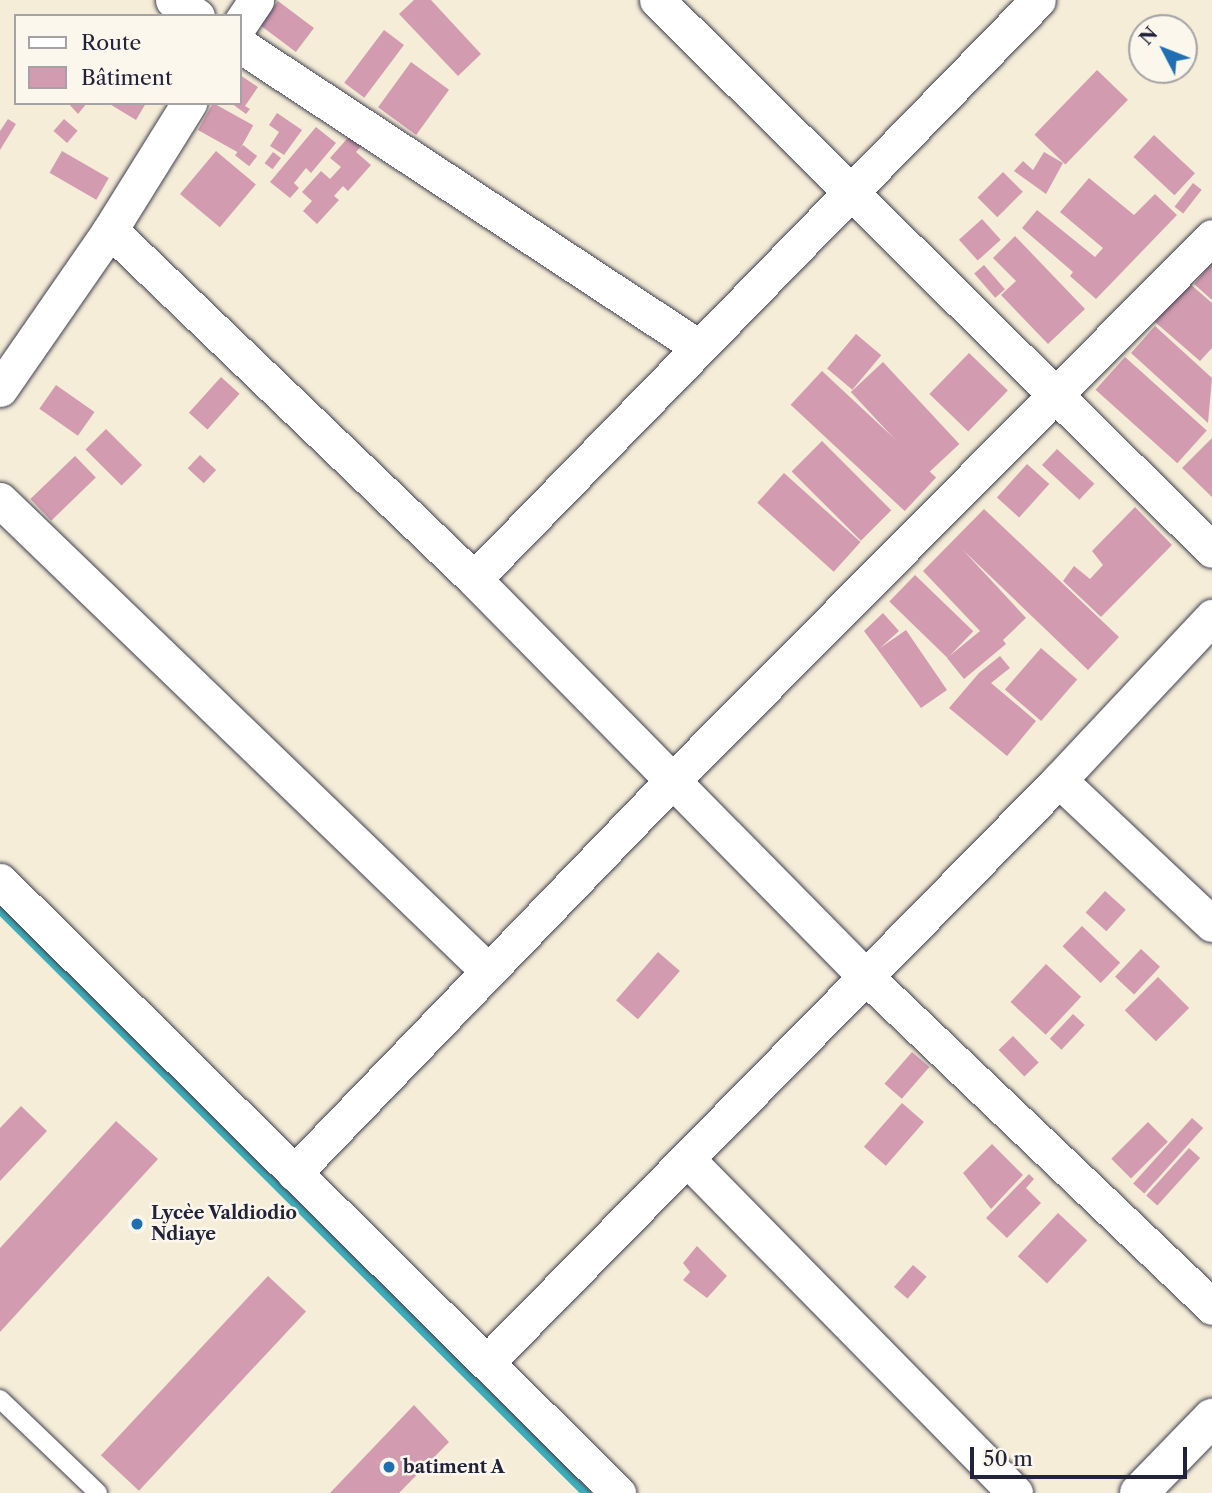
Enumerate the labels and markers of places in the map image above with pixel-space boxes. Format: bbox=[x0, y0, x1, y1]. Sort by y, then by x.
place label: Lycèe Valdiodio Ndiaye bbox=[151, 1203, 298, 1246]
marker: Lycèe Valdiodio Ndiaye bbox=[129, 1216, 145, 1232]
place label: batiment A bbox=[403, 1456, 505, 1478]
marker: batiment A bbox=[381, 1459, 397, 1475]

